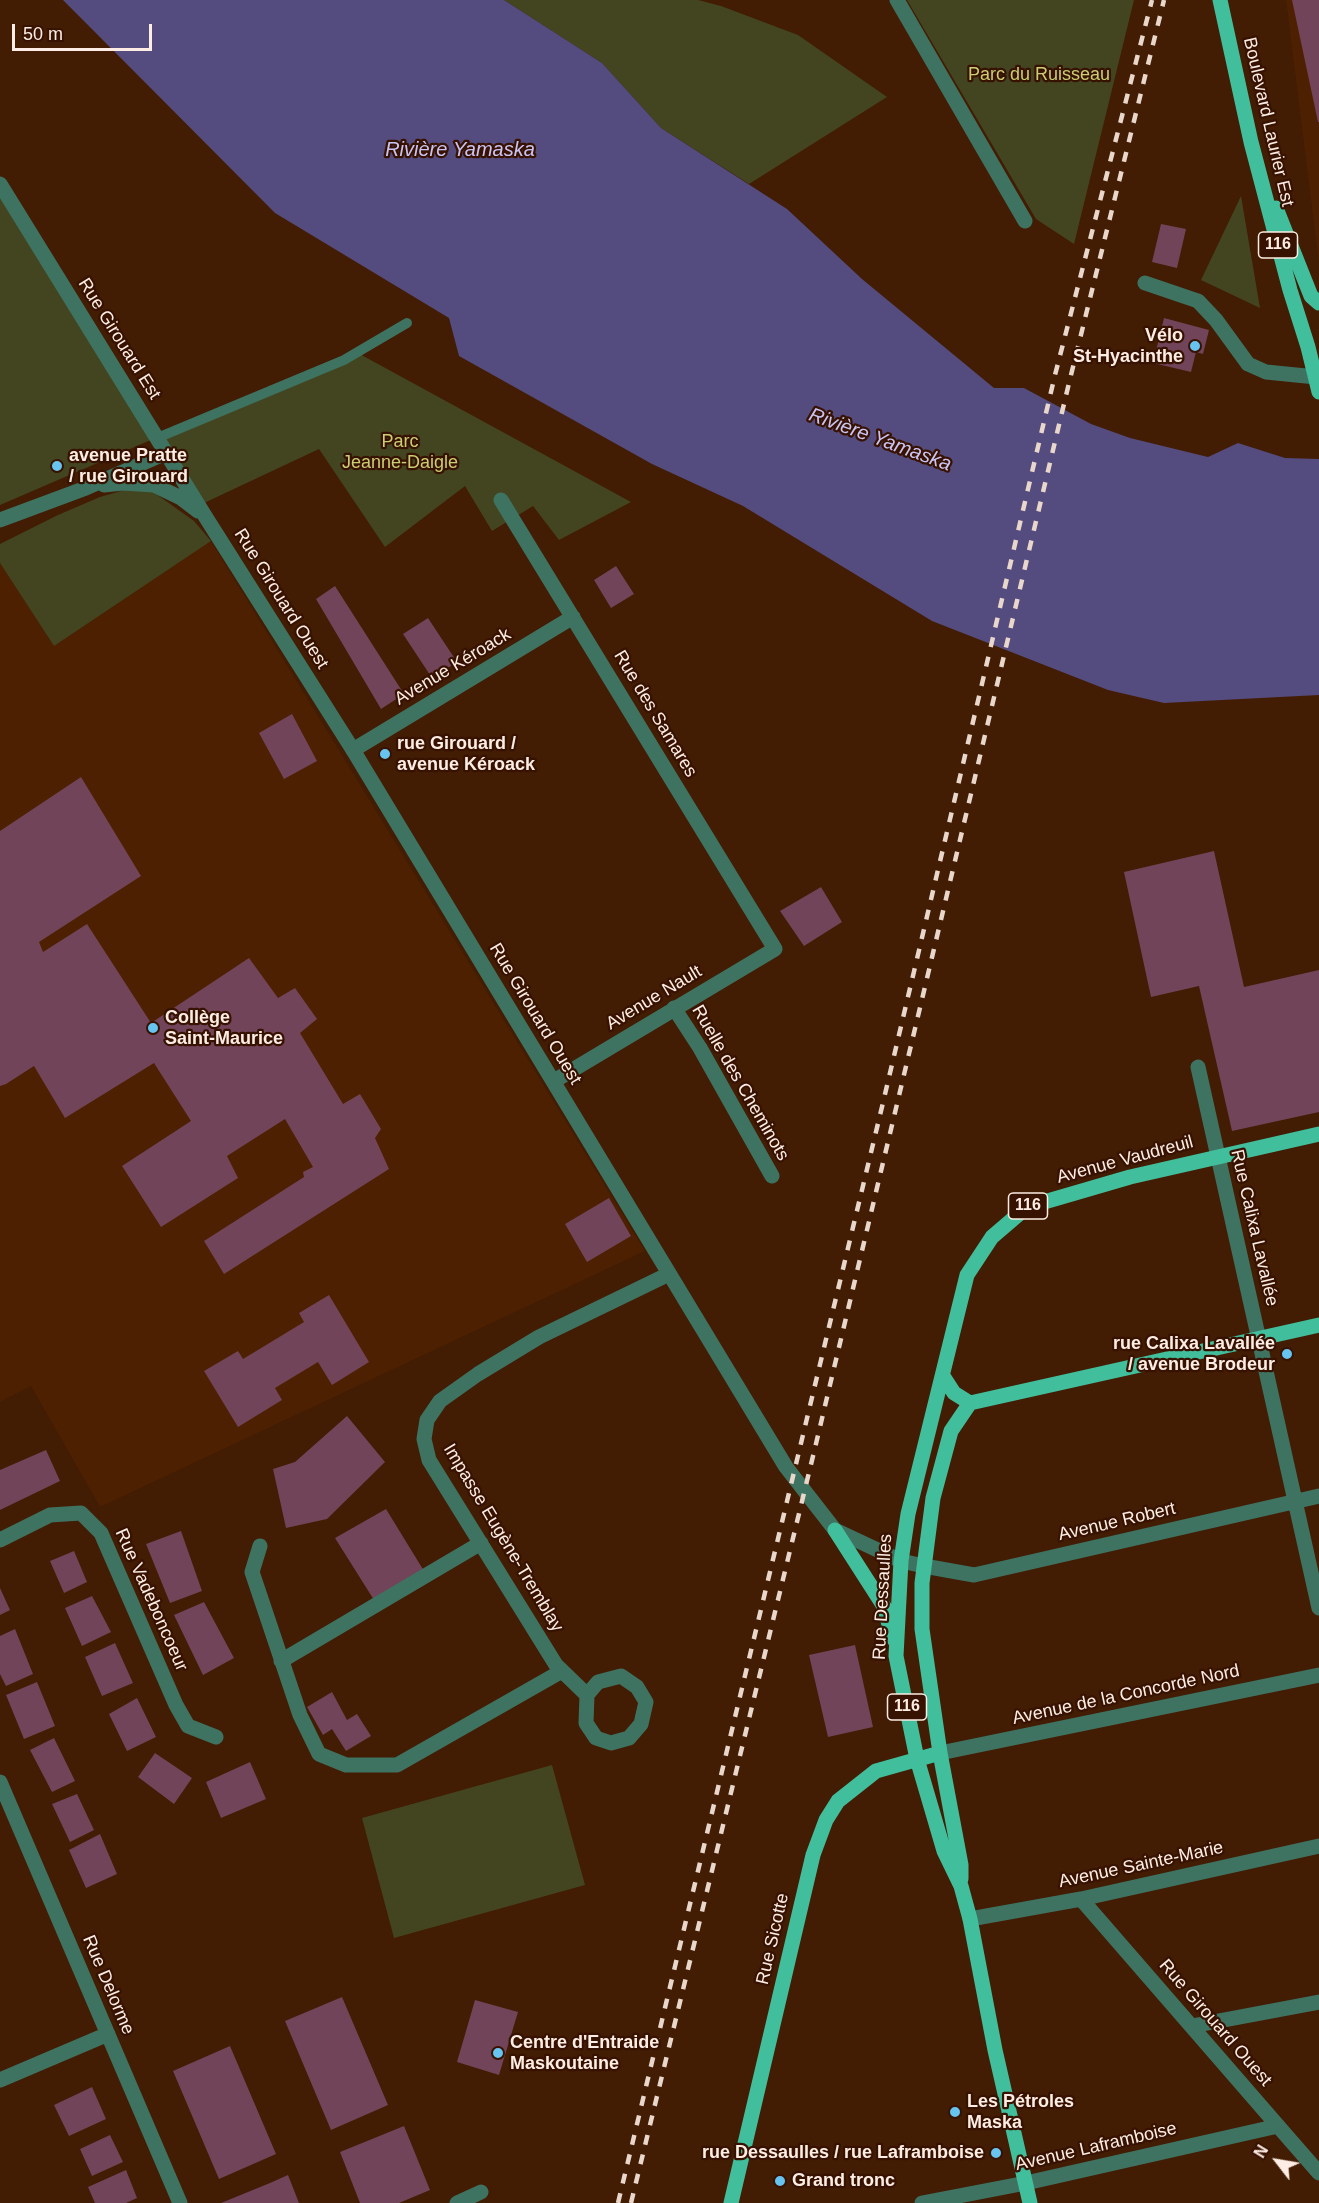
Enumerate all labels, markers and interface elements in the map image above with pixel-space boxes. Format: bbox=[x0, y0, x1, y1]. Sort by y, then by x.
scale bar bbox=[15, 12, 154, 50]
text: 50 m bbox=[23, 24, 63, 44]
street label: Boulevard Laurier Est bbox=[1238, 35, 1298, 209]
park label: Parc du Ruisseau bbox=[968, 64, 1110, 86]
water label: Rivière Yamaska bbox=[385, 138, 535, 162]
road number: 116 bbox=[1258, 232, 1298, 258]
street label: Rue Girouard Est bbox=[73, 274, 165, 404]
place label: Vélo St-Hyacinthe bbox=[1073, 325, 1183, 368]
marker: Vélo St-Hyacinthe bbox=[1188, 339, 1202, 353]
water label: Rivière Yamaska bbox=[806, 403, 954, 477]
park label: Parc Jeanne-Daigle bbox=[342, 431, 458, 474]
place label: avenue Pratte / rue Girouard bbox=[69, 445, 188, 488]
marker: avenue Pratte / rue Girouard bbox=[50, 459, 64, 473]
street label: Rue Girouard Ouest bbox=[229, 525, 333, 673]
street label: Avenue Kéroack bbox=[391, 624, 515, 710]
street label: Rue des Samares bbox=[609, 647, 701, 781]
place label: rue Girouard / avenue Kéroack bbox=[397, 733, 535, 776]
marker: rue Girouard / avenue Kéroack bbox=[378, 747, 392, 761]
street label: Rue Girouard Ouest bbox=[484, 939, 586, 1089]
street label: Avenue Nault bbox=[602, 961, 706, 1035]
street label: Ruelle des Cheminots bbox=[687, 1001, 793, 1165]
place label: Collège Saint-Maurice bbox=[165, 1007, 283, 1050]
marker: Collège Saint-Maurice bbox=[146, 1021, 160, 1035]
street label: Avenue Vaudreuil bbox=[1054, 1131, 1196, 1189]
street label: Rue Calixa Lavallée bbox=[1225, 1148, 1283, 1308]
road number: 116 bbox=[1008, 1193, 1048, 1219]
place label: rue Calixa Lavallée / avenue Brodeur bbox=[1113, 1333, 1275, 1376]
marker: rue Calixa Lavallée / avenue Brodeur bbox=[1280, 1347, 1294, 1361]
street label: Impasse Eugène-Tremblay bbox=[438, 1440, 568, 1636]
street label: Avenue Robert bbox=[1056, 1498, 1178, 1546]
street label: Rue Vadeboncoeur bbox=[110, 1525, 192, 1675]
street label: Rue Dessaulles bbox=[869, 1533, 897, 1661]
street label: Avenue de la Concorde Nord bbox=[1010, 1660, 1242, 1730]
road number: 116 bbox=[888, 1694, 926, 1720]
street label: Avenue Sainte-Marie bbox=[1057, 1837, 1225, 1893]
street label: Rue Sicotte bbox=[752, 1891, 794, 1987]
street label: Rue Delorme bbox=[77, 1932, 139, 2038]
street label: Rue Girouard Ouest bbox=[1154, 1955, 1276, 2091]
place label: Centre d'Entraide Maskoutaine bbox=[510, 2032, 659, 2074]
marker: Centre d'Entraide Maskoutaine bbox=[491, 2046, 505, 2060]
place label: Les Pétroles Maska bbox=[967, 2091, 1074, 2134]
marker: Les Pétroles Maska bbox=[948, 2105, 962, 2119]
street label: Avenue Laframboise bbox=[1013, 2118, 1179, 2176]
north arrow bbox=[1247, 2131, 1307, 2191]
place label: rue Dessaulles / rue Laframboise bbox=[702, 2142, 984, 2164]
text: N bbox=[1251, 2142, 1271, 2161]
marker: rue Dessaulles / rue Laframboise bbox=[989, 2146, 1003, 2160]
place label: Grand tronc bbox=[792, 2170, 895, 2192]
marker: Grand tronc bbox=[773, 2174, 787, 2188]

